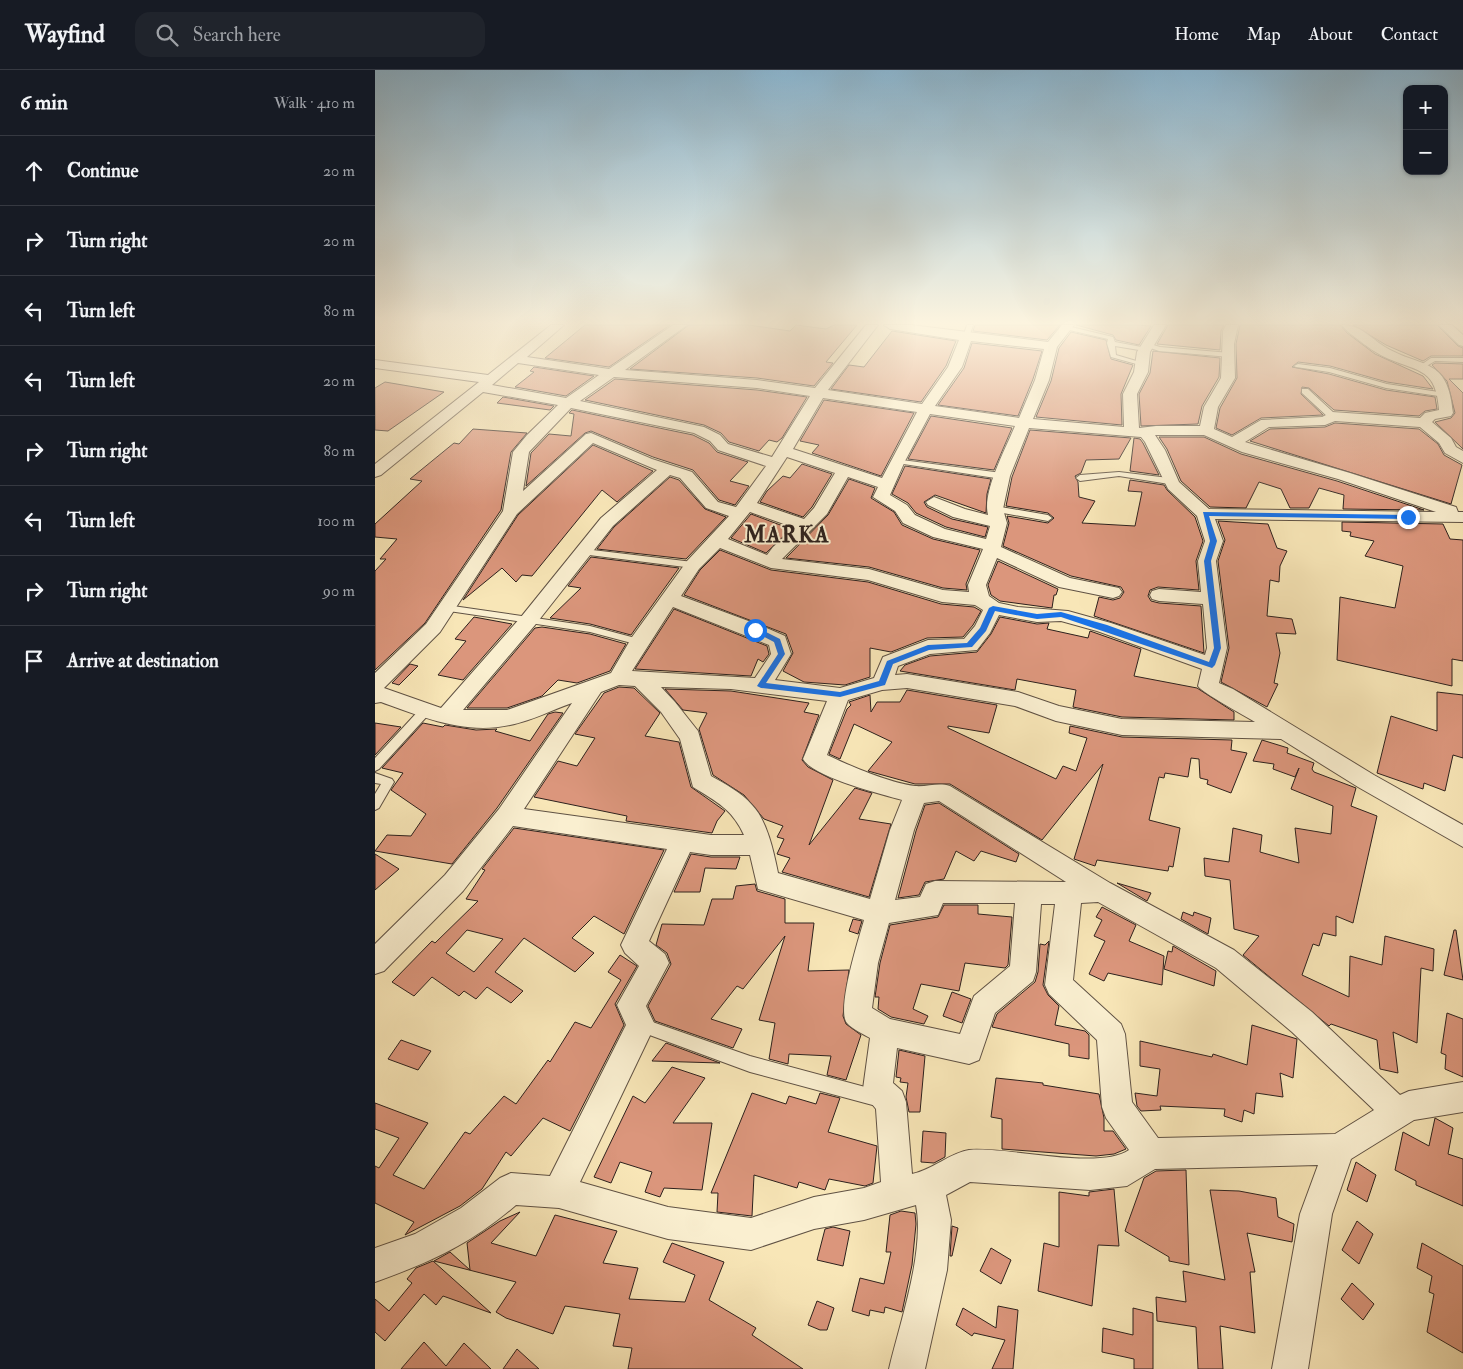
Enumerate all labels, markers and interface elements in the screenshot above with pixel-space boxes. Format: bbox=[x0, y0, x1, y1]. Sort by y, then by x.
search box bbox=[135, 12, 485, 57]
text: Wayfind bbox=[25, 19, 105, 50]
icon: search bbox=[153, 21, 181, 49]
text: Search here bbox=[193, 23, 281, 47]
text: Home bbox=[1174, 23, 1219, 46]
text: Map bbox=[1247, 23, 1281, 46]
text: About bbox=[1309, 23, 1353, 46]
text: Contact bbox=[1381, 23, 1438, 46]
map controls bbox=[1403, 85, 1448, 175]
button: + bbox=[1403, 85, 1448, 130]
text: 6 min bbox=[20, 89, 68, 116]
text: Walk · 410 m bbox=[274, 93, 355, 113]
button: − bbox=[1403, 130, 1448, 175]
icon: ahead bbox=[20, 157, 48, 185]
text: Continue bbox=[67, 159, 138, 183]
text: 20 m bbox=[323, 161, 355, 181]
icon: right bbox=[20, 227, 48, 255]
text: Turn right bbox=[67, 229, 147, 253]
text: 20 m bbox=[323, 231, 355, 251]
icon: left bbox=[20, 297, 48, 325]
text: Turn left bbox=[67, 299, 135, 323]
text: 80 m bbox=[324, 301, 355, 321]
icon: left bbox=[20, 367, 48, 395]
text: Turn left bbox=[67, 369, 135, 393]
text: 20 m bbox=[323, 371, 355, 391]
icon: right bbox=[20, 437, 48, 465]
text: Turn right bbox=[67, 439, 147, 463]
text: 80 m bbox=[324, 441, 355, 461]
route end bbox=[1397, 506, 1420, 529]
icon: left bbox=[20, 507, 48, 535]
text: Turn left bbox=[67, 509, 135, 533]
text: 100 m bbox=[317, 511, 355, 531]
district label: MARKA bbox=[743, 521, 830, 549]
icon: right bbox=[20, 577, 48, 605]
text: Turn right bbox=[67, 579, 147, 603]
text: 90 m bbox=[323, 581, 355, 601]
route start bbox=[744, 619, 767, 642]
icon: arrive bbox=[20, 647, 48, 675]
text: Arrive at destination bbox=[67, 649, 219, 673]

